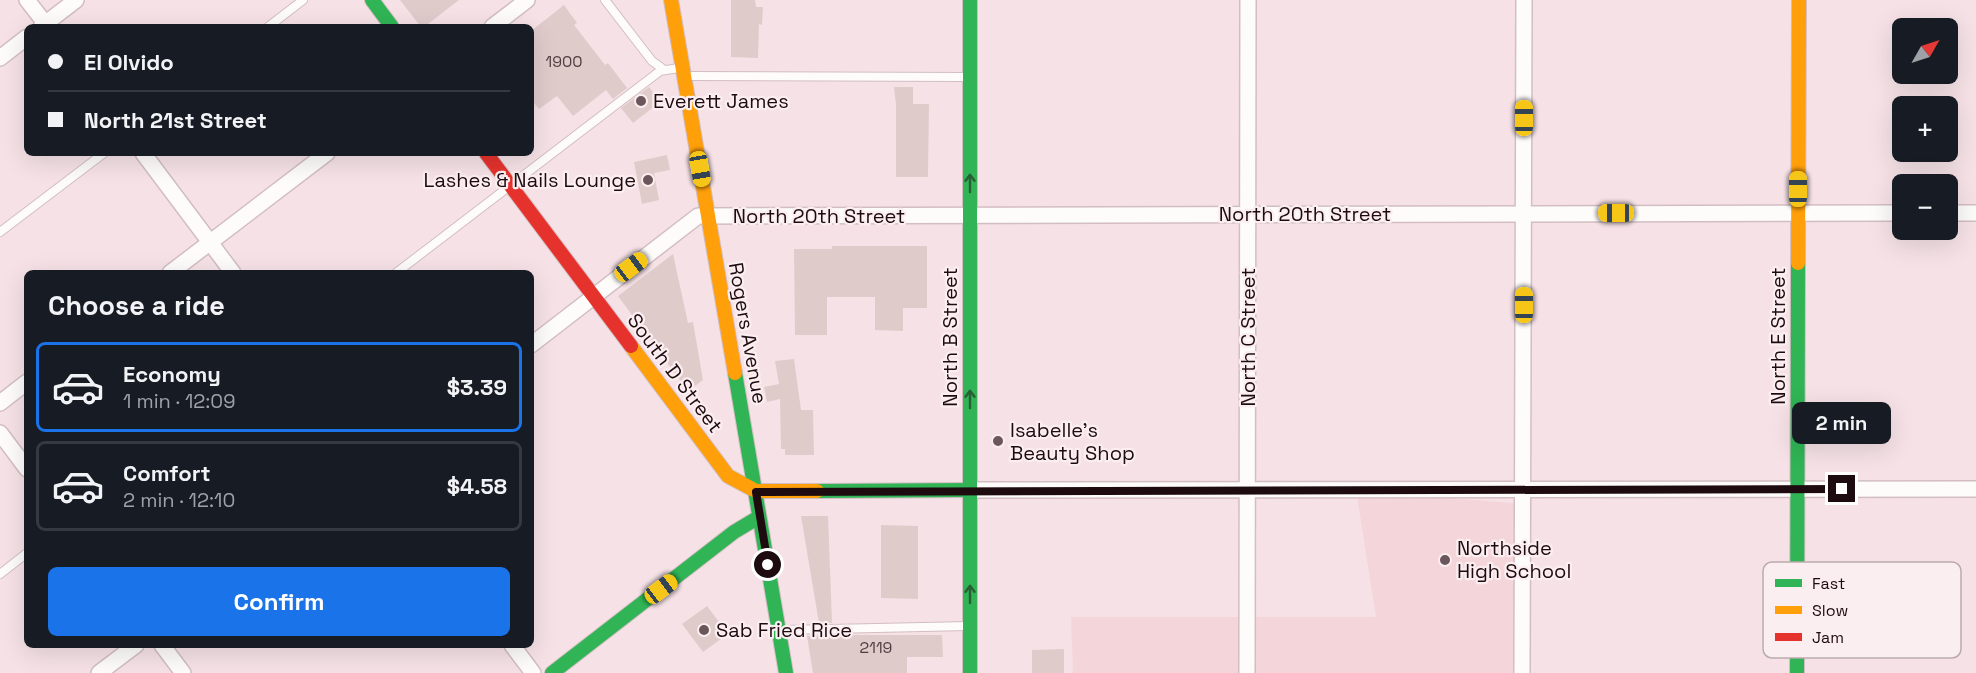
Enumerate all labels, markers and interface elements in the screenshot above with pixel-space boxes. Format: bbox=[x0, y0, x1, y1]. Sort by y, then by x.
north arrow bbox=[1892, 18, 1958, 84]
map controls bbox=[1892, 18, 1958, 240]
text: El Olvido bbox=[84, 48, 174, 76]
house number: 1900 bbox=[546, 51, 583, 72]
place label: Everett James bbox=[653, 88, 789, 114]
marker: Everett James bbox=[634, 94, 648, 108]
button: + bbox=[1892, 96, 1958, 162]
car bbox=[1515, 100, 1533, 136]
text: North 21st Street bbox=[84, 106, 267, 134]
car bbox=[688, 150, 712, 188]
place label: Lashes & Nails Lounge bbox=[423, 167, 636, 193]
car bbox=[1789, 171, 1807, 207]
marker: Lashes & Nails Lounge bbox=[641, 173, 655, 187]
one-way arrow bbox=[964, 173, 976, 193]
button: − bbox=[1892, 174, 1958, 240]
street label: North 20th Street bbox=[1219, 201, 1391, 227]
street label: North 20th Street bbox=[733, 203, 905, 229]
car bbox=[1598, 204, 1634, 222]
car bbox=[611, 249, 651, 285]
street label: Rogers Avenue bbox=[723, 260, 773, 406]
street label: North B Street bbox=[937, 267, 963, 407]
street label: North E Street bbox=[1765, 267, 1791, 405]
street label: North C Street bbox=[1235, 268, 1261, 406]
car bbox=[1515, 287, 1533, 323]
text: Choose a ride bbox=[48, 288, 225, 323]
street label: South D Street bbox=[622, 308, 728, 438]
icon: car bbox=[51, 360, 105, 414]
text: Economy bbox=[123, 360, 221, 388]
text: $3.39 bbox=[447, 373, 507, 401]
text: 1 min · 12:09 bbox=[123, 388, 235, 414]
one-way arrow bbox=[964, 389, 976, 409]
callout: 2 min bbox=[1792, 402, 1892, 444]
text: 2 min bbox=[1816, 410, 1867, 436]
place label: Isabelle's Beauty Shop bbox=[1010, 417, 1135, 466]
marker: Isabelle's Beauty Shop bbox=[991, 434, 1005, 448]
icon: car bbox=[51, 459, 105, 513]
text: Comfort bbox=[123, 459, 211, 487]
text: $4.58 bbox=[447, 472, 507, 500]
route end bbox=[1828, 475, 1855, 502]
text: 2 min · 12:10 bbox=[123, 487, 235, 513]
place label: Northside High School bbox=[1457, 535, 1571, 584]
route start bbox=[754, 551, 781, 578]
marker: Northside High School bbox=[1438, 553, 1452, 567]
legend bbox=[1763, 562, 1961, 658]
button: Confirm bbox=[48, 567, 510, 636]
car bbox=[641, 571, 681, 607]
text: Fast bbox=[1812, 573, 1845, 594]
one-way arrow bbox=[964, 584, 976, 604]
text: Slow bbox=[1812, 600, 1848, 621]
place label: Sab Fried Rice bbox=[716, 617, 852, 643]
marker: Sab Fried Rice bbox=[697, 623, 711, 637]
text: Jam bbox=[1812, 627, 1844, 648]
house number: 2119 bbox=[860, 637, 892, 658]

